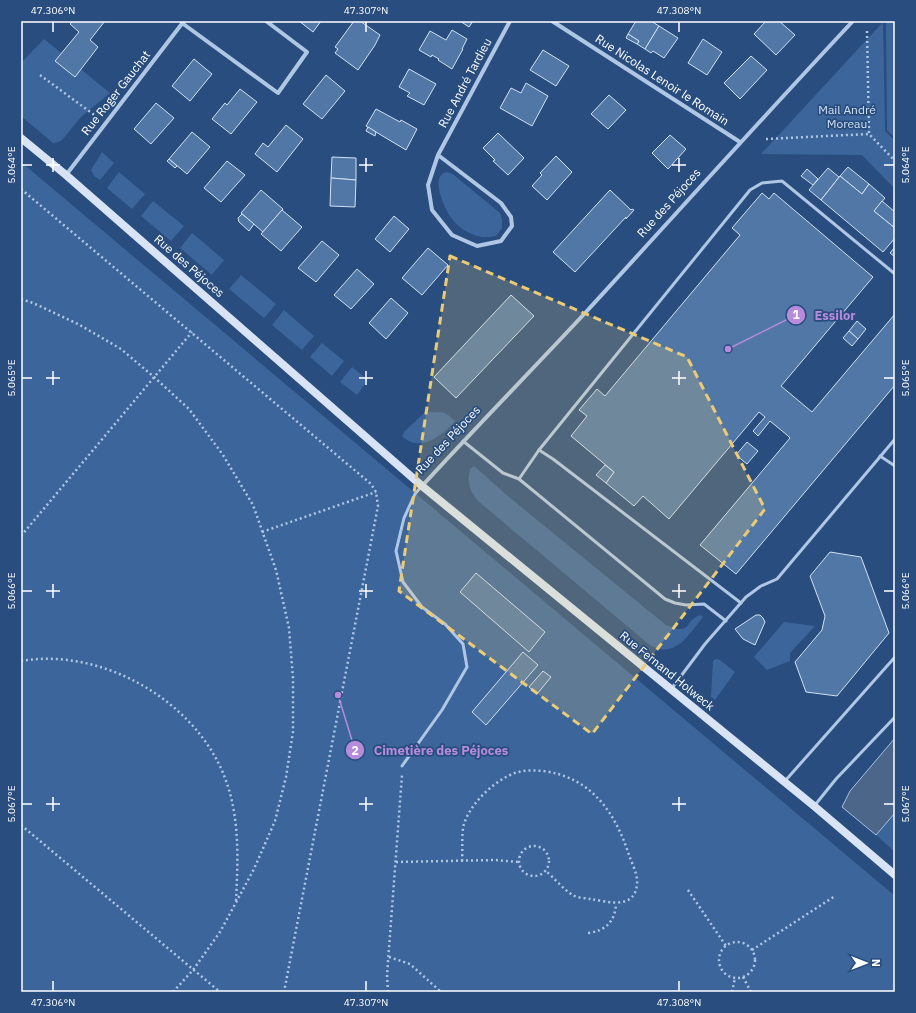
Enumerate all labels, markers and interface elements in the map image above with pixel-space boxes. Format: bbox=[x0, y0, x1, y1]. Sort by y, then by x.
text: 47.306°N bbox=[31, 4, 75, 17]
text: 47.307°N bbox=[344, 4, 388, 17]
text: 47.308°N bbox=[657, 4, 701, 17]
street label: Rue Nicolas Lenoir le Romain bbox=[593, 31, 732, 128]
street label: Rue André Tardieu bbox=[435, 35, 494, 130]
street label: Rue Roger Gauchat bbox=[78, 47, 153, 138]
park label: Mail André Moreau bbox=[818, 102, 876, 131]
text: 5.064°E bbox=[5, 146, 18, 184]
text: 5.064°E bbox=[899, 146, 912, 184]
street label: Rue des Péjoces bbox=[634, 165, 704, 240]
street label: Rue des Péjoces bbox=[151, 231, 228, 300]
callout: Essilor bbox=[786, 303, 863, 328]
text: 1 bbox=[792, 307, 800, 322]
text: Essilor bbox=[814, 307, 856, 324]
text: 5.065°E bbox=[5, 359, 18, 397]
text: 5.065°E bbox=[899, 359, 912, 397]
street label: Rue des Péjoces bbox=[412, 402, 483, 477]
text: 5.066°E bbox=[5, 572, 18, 610]
text: 5.066°E bbox=[899, 572, 912, 610]
street label: Rue Fernand Holweck bbox=[617, 628, 718, 714]
callout: Cimetière des Péjoces bbox=[345, 738, 516, 763]
text: Cimetière des Péjoces bbox=[374, 742, 509, 759]
text: 2 bbox=[351, 743, 359, 758]
text: 5.067°E bbox=[5, 785, 18, 823]
text: 5.067°E bbox=[899, 785, 912, 823]
north arrow bbox=[846, 943, 886, 983]
text: N bbox=[869, 959, 883, 967]
text: 47.306°N bbox=[31, 996, 75, 1009]
text: 47.307°N bbox=[344, 996, 388, 1009]
text: 47.308°N bbox=[657, 996, 701, 1009]

